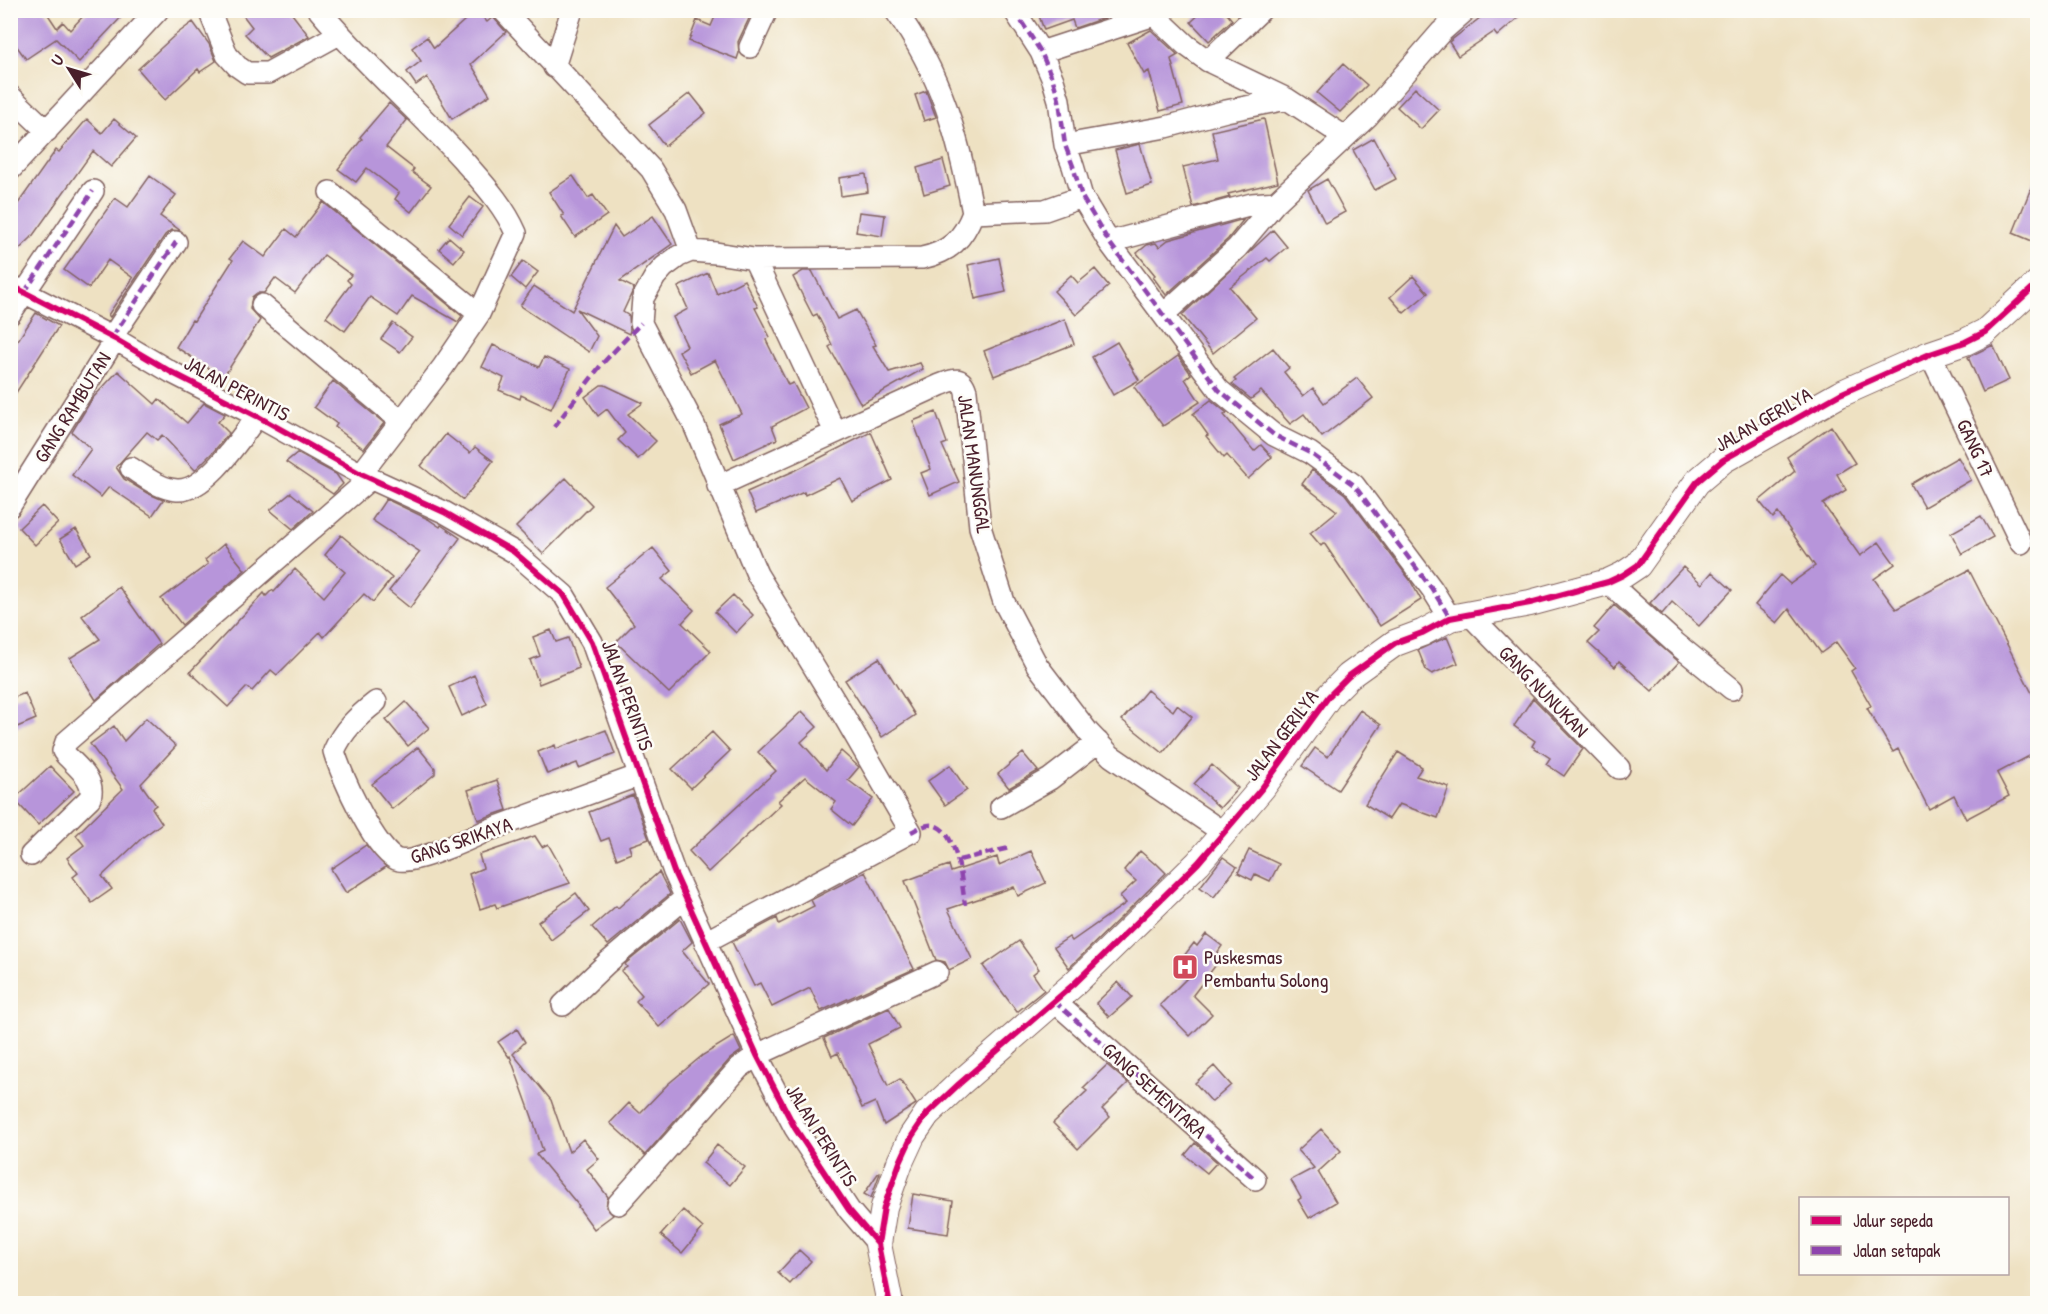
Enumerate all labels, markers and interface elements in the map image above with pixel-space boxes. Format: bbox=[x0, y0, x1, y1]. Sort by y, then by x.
north arrow bbox=[39, 39, 99, 99]
text: U bbox=[46, 50, 69, 70]
street label: GANG RAMBUTAN bbox=[27, 346, 117, 468]
street label: JALAN PERINTIS bbox=[180, 349, 294, 427]
street label: JALAN GERILYA bbox=[1710, 380, 1817, 458]
street label: JALAN MANUNGGAL bbox=[952, 393, 998, 535]
street label: GANG 17 bbox=[1951, 414, 2001, 482]
street label: JALAN PERINTIS bbox=[596, 636, 660, 754]
street label: GANG NUNUKAN bbox=[1493, 639, 1595, 743]
street label: JALAN GERILYA bbox=[1238, 684, 1324, 786]
street label: GANG SRIKAYA bbox=[406, 810, 516, 870]
place label: Puskesmas Pembantu Solong bbox=[1204, 943, 1328, 993]
hospital icon: Puskesmas Pembantu Solong bbox=[1170, 952, 1200, 982]
street label: GANG SEMENTARA bbox=[1097, 1036, 1213, 1144]
street label: JALAN PERINTIS bbox=[780, 1079, 864, 1191]
legend bbox=[1799, 1197, 2009, 1275]
text: Jalur sepeda bbox=[1853, 1208, 1933, 1233]
text: Jalan setapak bbox=[1853, 1238, 1941, 1263]

